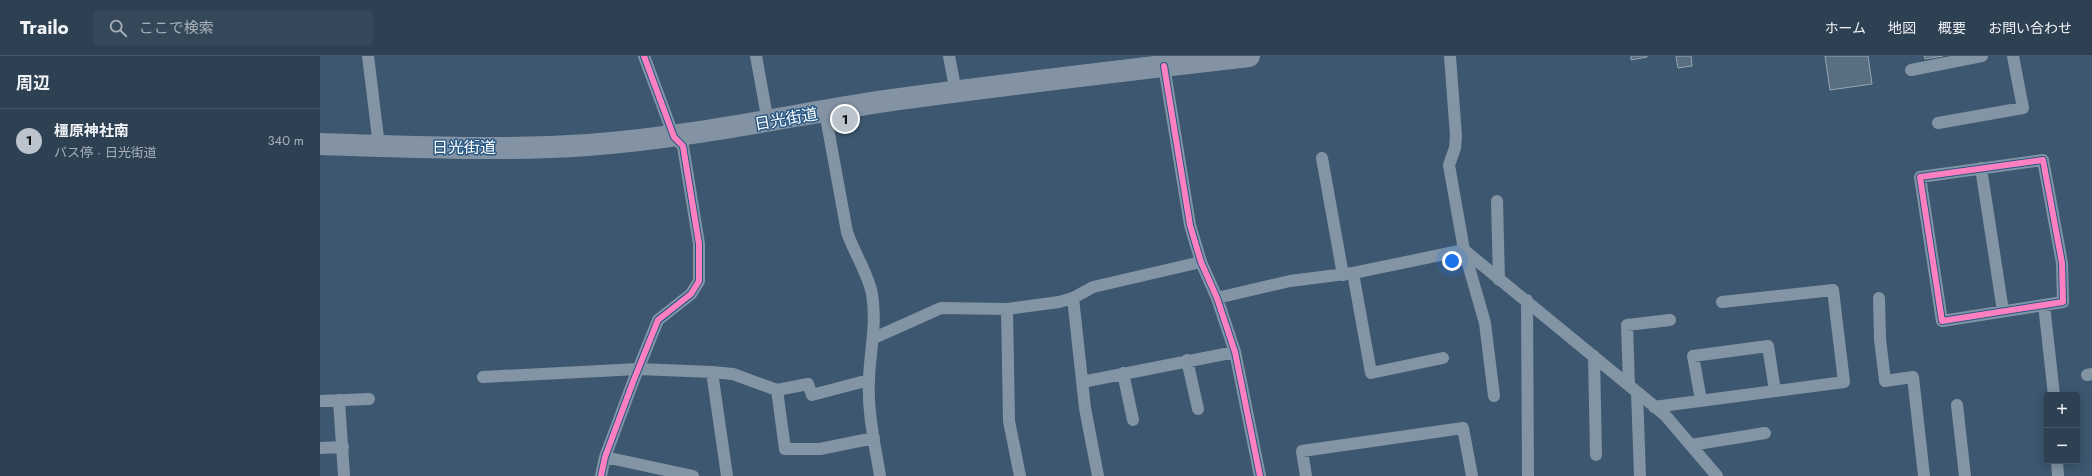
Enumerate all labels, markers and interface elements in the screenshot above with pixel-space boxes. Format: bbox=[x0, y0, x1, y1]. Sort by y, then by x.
search box bbox=[93, 10, 373, 46]
text: Trailo bbox=[20, 14, 69, 41]
icon: search bbox=[107, 17, 129, 39]
text: ここで検索 bbox=[139, 17, 214, 39]
text: ホーム bbox=[1824, 18, 1866, 38]
text: 地図 bbox=[1888, 18, 1916, 38]
text: 概要 bbox=[1938, 18, 1966, 38]
text: お問い合わせ bbox=[1988, 18, 2072, 38]
text: 周辺 bbox=[16, 71, 50, 95]
street label: 日光街道 bbox=[752, 102, 820, 136]
pin: 1 bbox=[832, 104, 858, 134]
text: 橿原神社南 bbox=[54, 120, 129, 142]
text: 1 bbox=[26, 131, 32, 150]
text: 340 m bbox=[267, 131, 304, 150]
street label: 日光街道 bbox=[432, 136, 496, 159]
text: バス停 · 日光街道 bbox=[54, 143, 157, 162]
your location bbox=[1442, 251, 1462, 271]
map controls bbox=[2044, 392, 2080, 464]
button: + bbox=[2044, 392, 2080, 428]
button: − bbox=[2044, 428, 2080, 464]

